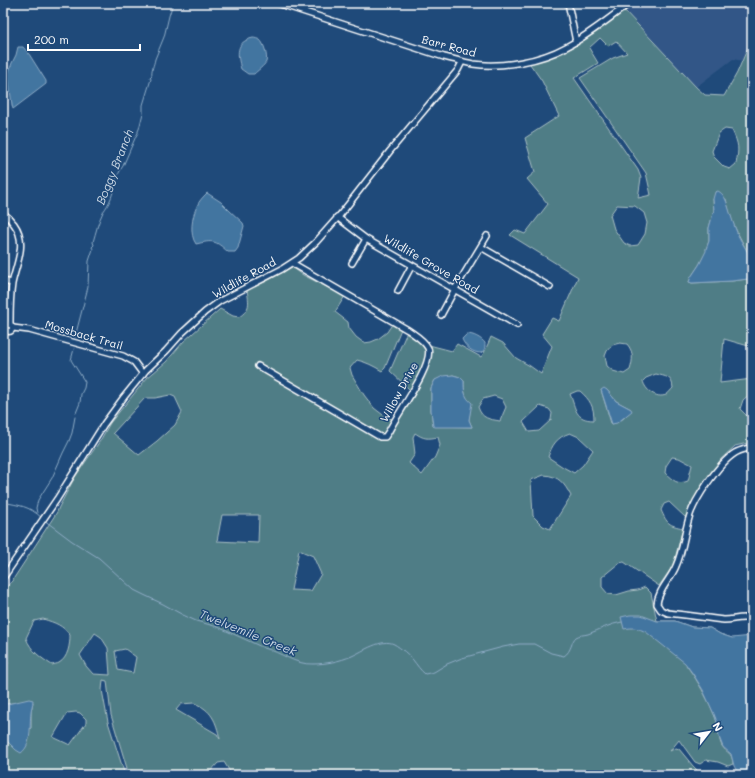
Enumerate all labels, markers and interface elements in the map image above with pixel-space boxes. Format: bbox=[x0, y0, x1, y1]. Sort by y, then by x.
scale bar bbox=[28, 26, 140, 52]
text: 200 m bbox=[34, 31, 69, 47]
street label: Barr Road bbox=[420, 31, 478, 60]
water label: Boggy Branch bbox=[92, 126, 137, 207]
street label: Wildlife Grove Road bbox=[381, 230, 481, 297]
street label: Wildlife Road bbox=[209, 254, 278, 301]
street label: Mossback Trail bbox=[43, 316, 125, 353]
street label: Willow Drive bbox=[376, 359, 421, 424]
water label: Twelvemile Creek bbox=[197, 605, 300, 659]
north arrow bbox=[689, 712, 729, 752]
text: N bbox=[709, 719, 727, 734]

